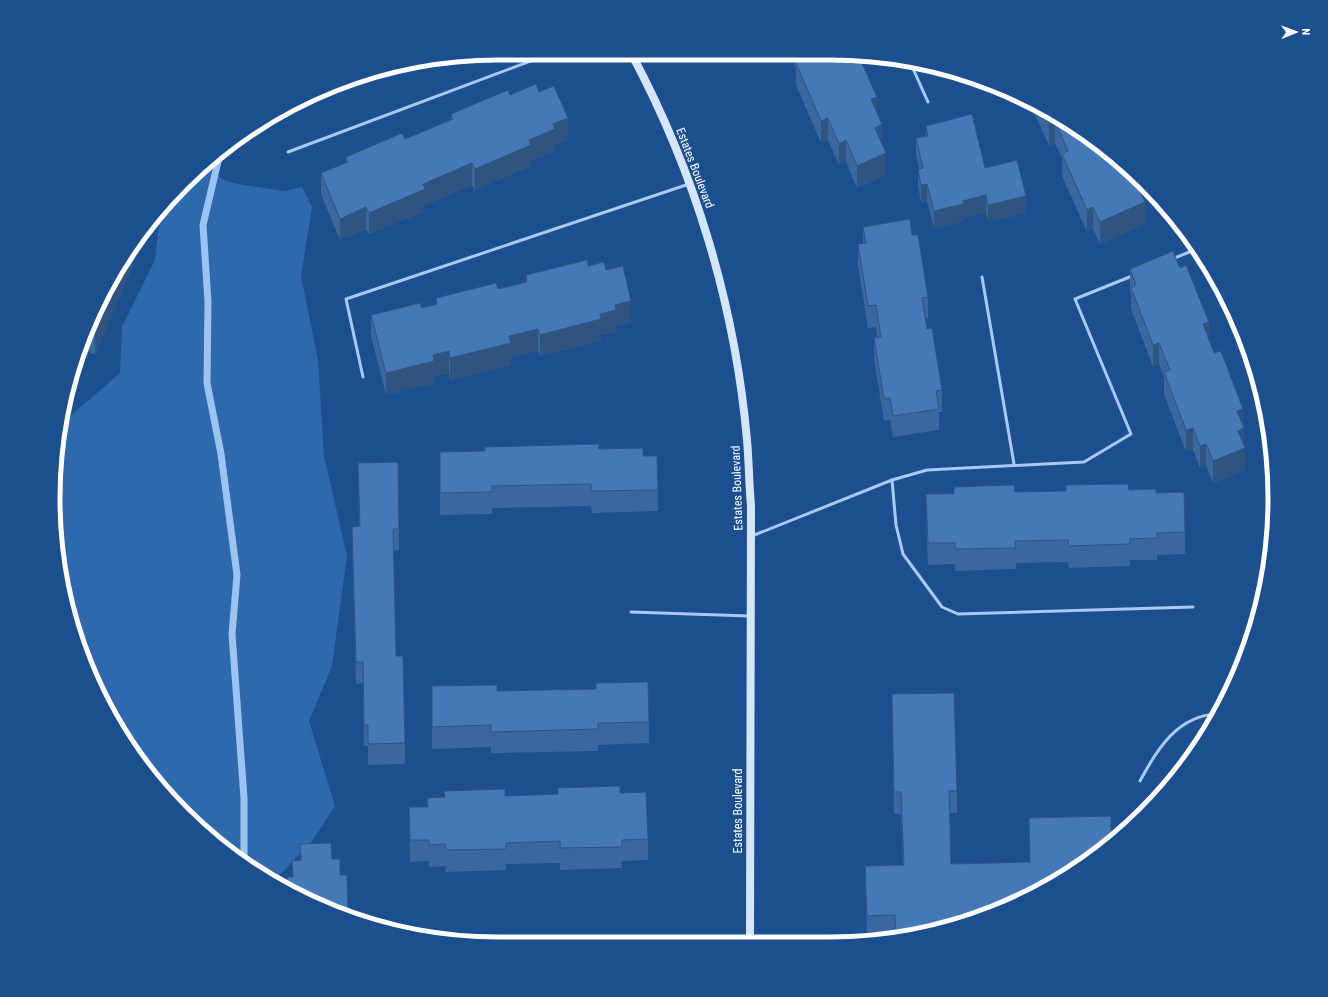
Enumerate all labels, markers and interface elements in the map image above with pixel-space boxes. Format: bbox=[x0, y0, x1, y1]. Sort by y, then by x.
north arrow bbox=[1276, 12, 1316, 52]
text: N bbox=[1299, 28, 1312, 36]
street label: Estates Boulevard bbox=[673, 126, 717, 210]
street label: Estates Boulevard bbox=[729, 445, 745, 531]
street label: Estates Boulevard bbox=[731, 768, 745, 854]

